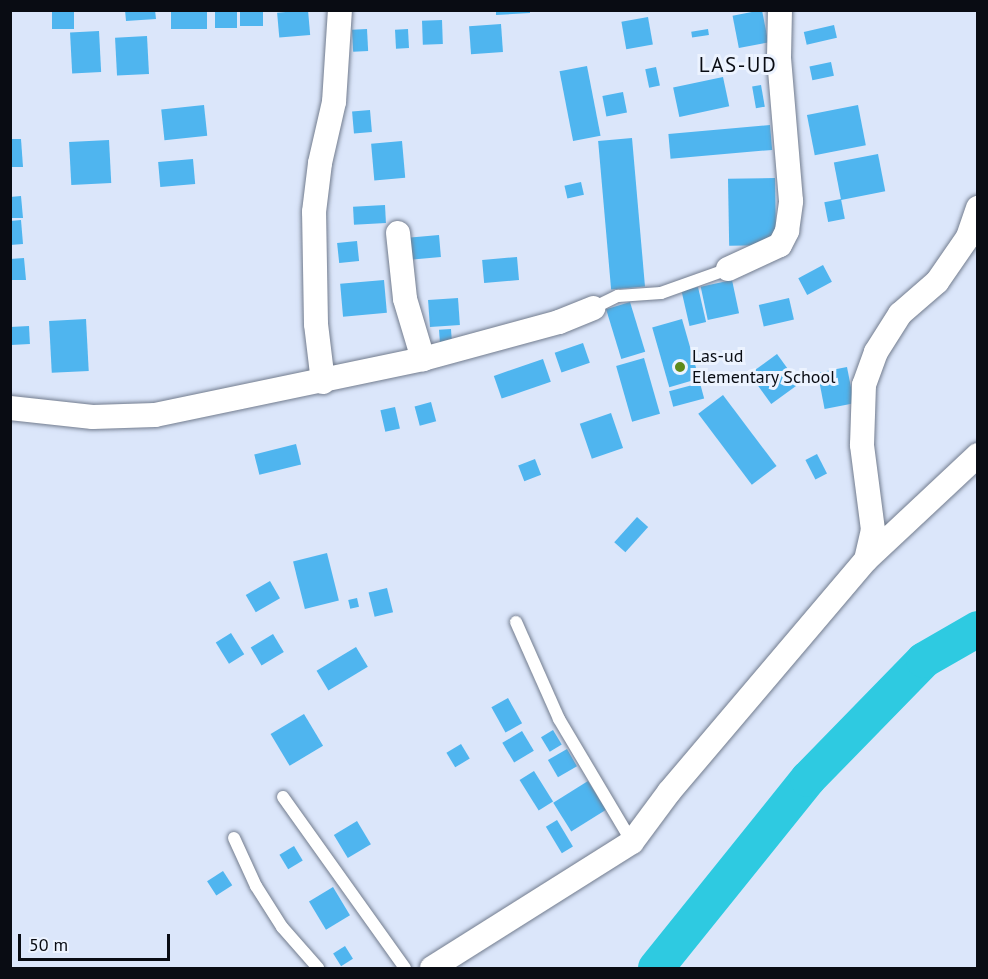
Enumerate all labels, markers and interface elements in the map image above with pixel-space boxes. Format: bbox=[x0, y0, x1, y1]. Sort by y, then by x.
district label: LAS-UD bbox=[699, 52, 777, 78]
place label: Las-ud Elementary School bbox=[692, 346, 836, 388]
marker: Las-ud Elementary School bbox=[673, 360, 687, 374]
scale bar bbox=[21, 922, 172, 960]
text: 50 m bbox=[29, 933, 68, 956]

